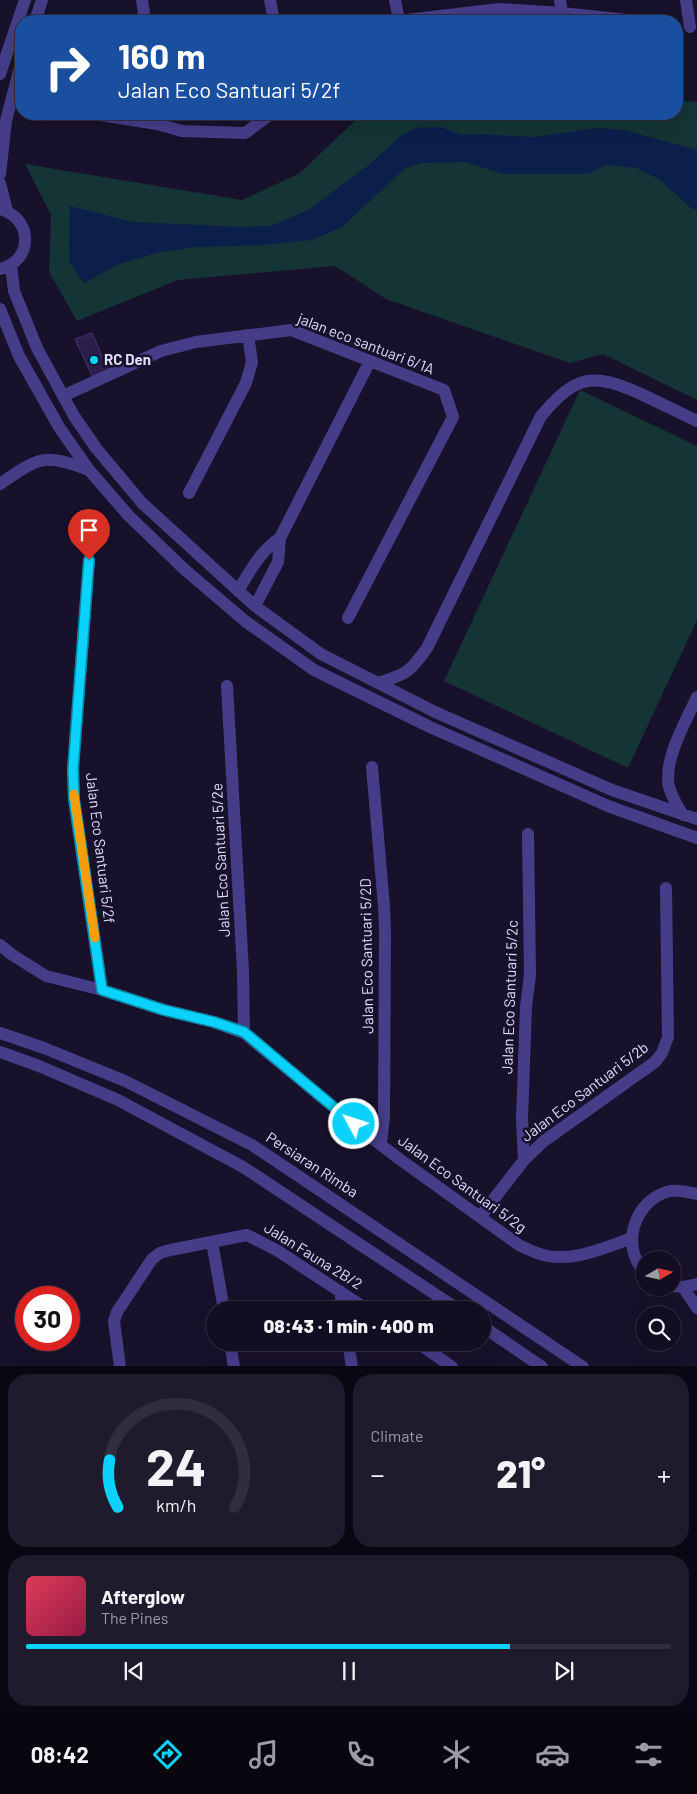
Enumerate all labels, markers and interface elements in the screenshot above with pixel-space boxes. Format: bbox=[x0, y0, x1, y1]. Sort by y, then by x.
text: 160 m bbox=[118, 34, 205, 76]
icon: right bbox=[35, 35, 100, 100]
text: Jalan Eco Santuari 5/2f bbox=[118, 76, 340, 102]
street label: jalan eco santuari 6/1A bbox=[295, 308, 437, 377]
place label: RC Den bbox=[104, 350, 151, 368]
marker: RC Den bbox=[88, 354, 100, 366]
pin bbox=[68, 509, 110, 560]
icon: arrive bbox=[75, 516, 103, 544]
street label: Jalan Eco Santuari 5/2f bbox=[83, 772, 119, 924]
street label: Jalan Eco Santuari 5/2e bbox=[207, 783, 233, 938]
street label: Jalan Eco Santuari 5/2D bbox=[356, 878, 376, 1034]
street label: Jalan Eco Santuari 5/2c bbox=[497, 919, 521, 1074]
street label: Jalan Eco Santuari 5/2b bbox=[517, 1038, 651, 1145]
position arrow bbox=[327, 1097, 379, 1149]
street label: Persiaran Rimba bbox=[263, 1128, 362, 1201]
street label: Jalan Eco Santuari 5/2g bbox=[395, 1131, 530, 1236]
street label: Jalan Fauna 2B/2 bbox=[261, 1218, 366, 1293]
north arrow bbox=[636, 1251, 681, 1296]
map controls bbox=[636, 1251, 681, 1351]
speed limit sign: 30 bbox=[15, 1286, 80, 1351]
button: search bbox=[636, 1306, 681, 1351]
text: 08:43 · 1 min · 400 m bbox=[263, 1314, 434, 1337]
text: Climate bbox=[371, 1426, 423, 1445]
text: 24 bbox=[146, 1434, 207, 1496]
text: 21° bbox=[496, 1450, 545, 1496]
text: − bbox=[371, 1457, 385, 1491]
text: + bbox=[657, 1457, 671, 1491]
text: km/h bbox=[156, 1494, 196, 1516]
text: Afterglow bbox=[101, 1585, 185, 1608]
text: The Pines bbox=[101, 1608, 169, 1627]
icon: previous bbox=[120, 1657, 148, 1685]
icon: pause bbox=[335, 1657, 363, 1685]
icon: next bbox=[550, 1657, 578, 1685]
icon: directions bbox=[150, 1737, 185, 1772]
icon: music bbox=[246, 1737, 281, 1772]
icon: phone bbox=[343, 1737, 378, 1772]
icon: climate bbox=[439, 1737, 474, 1772]
icon: car bbox=[535, 1737, 570, 1772]
icon: filters bbox=[631, 1737, 666, 1772]
text: 08:42 bbox=[31, 1741, 89, 1767]

